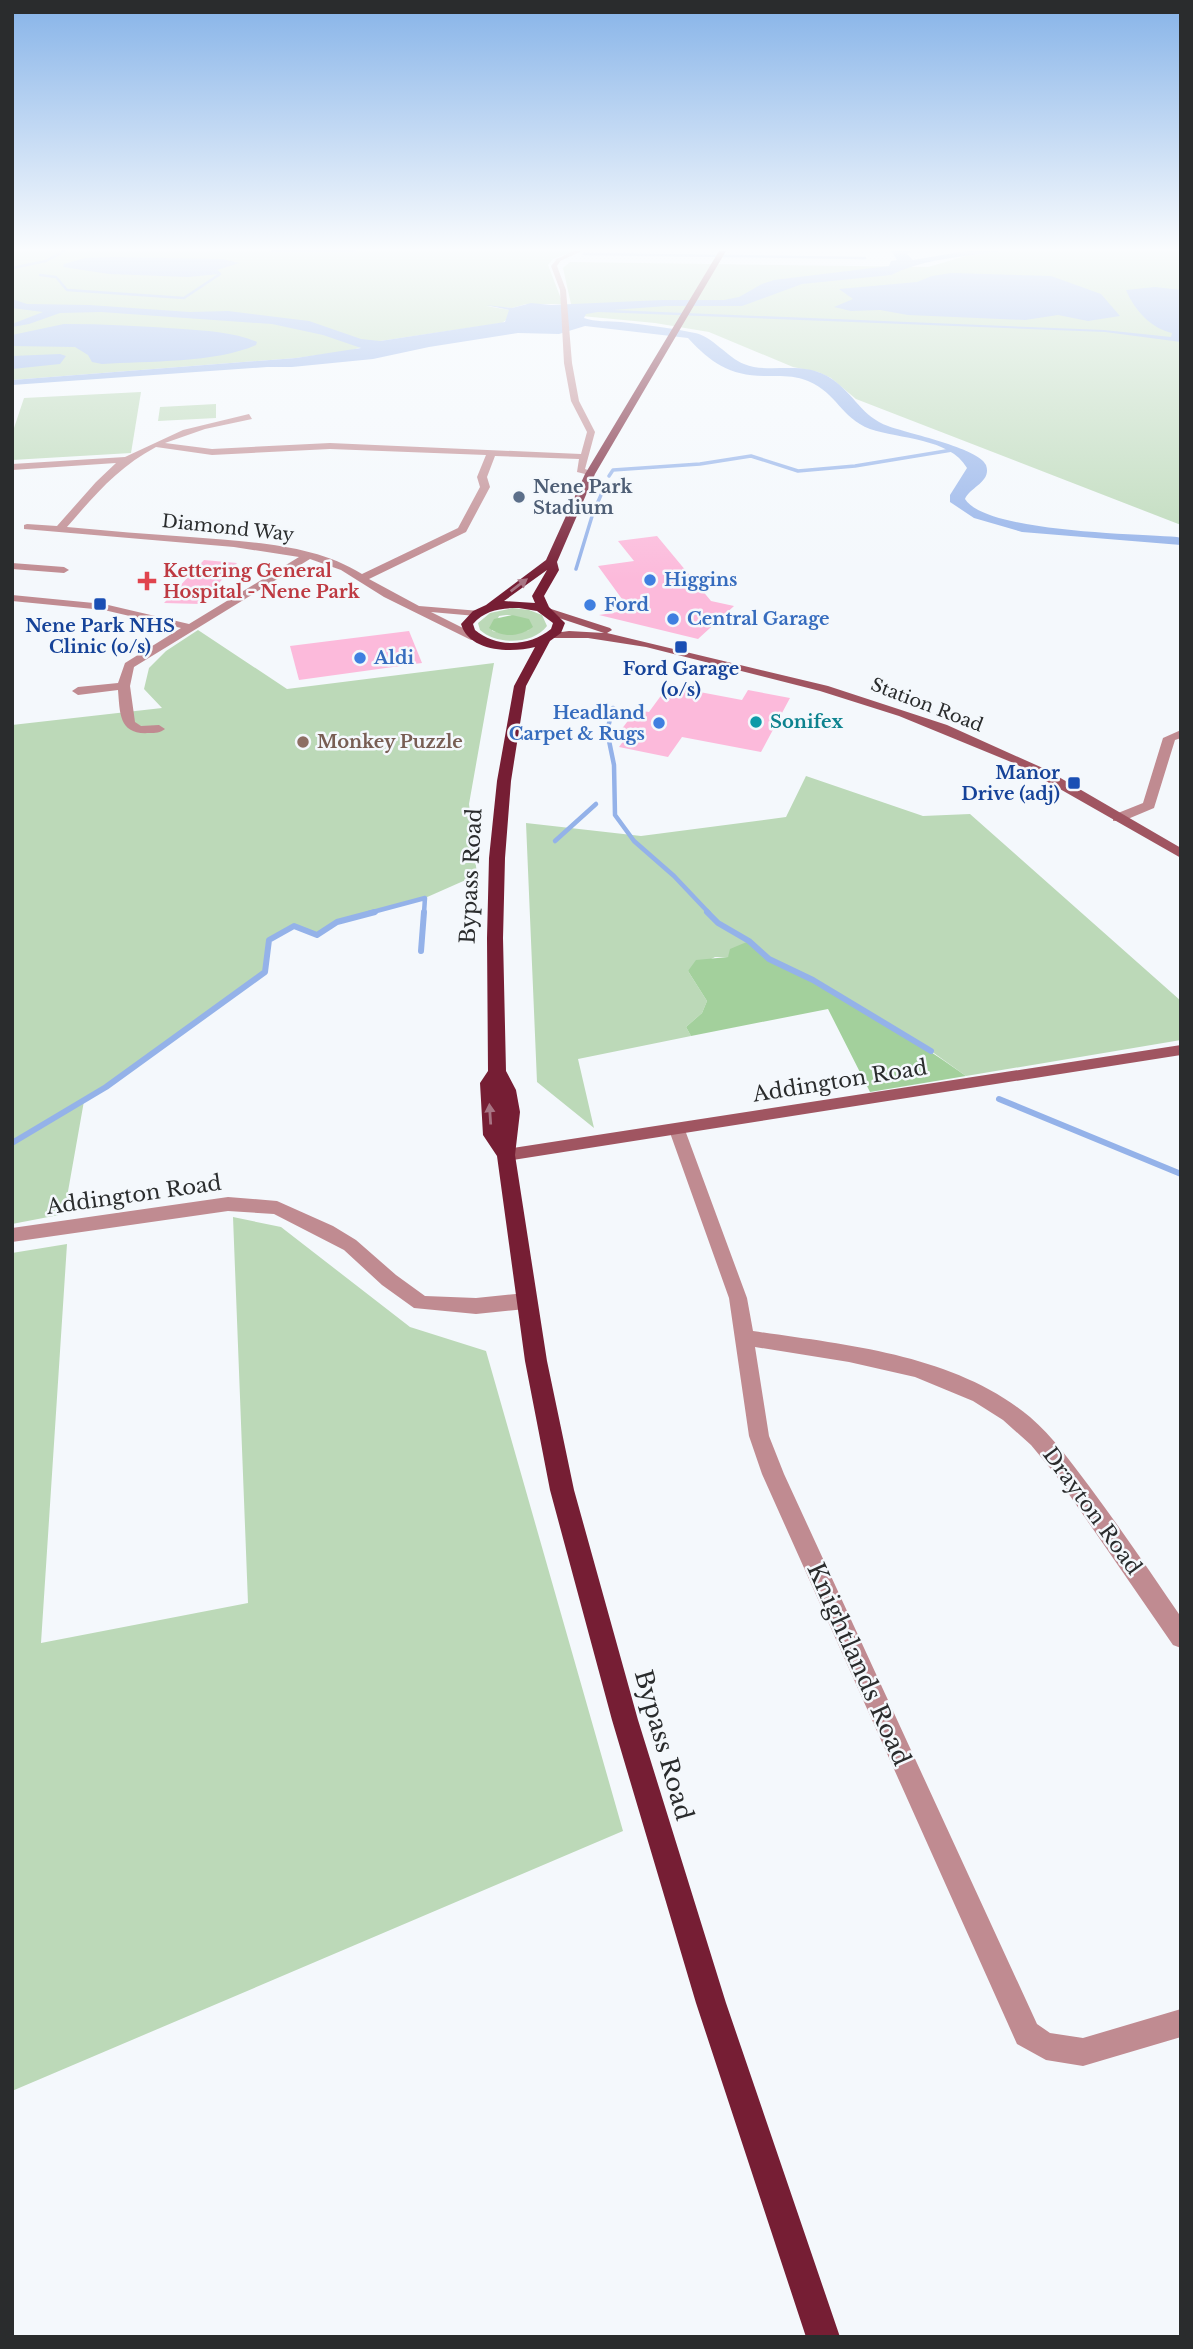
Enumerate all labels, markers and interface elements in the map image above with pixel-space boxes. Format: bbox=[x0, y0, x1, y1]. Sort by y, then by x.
place label: Nene Park Stadium bbox=[533, 476, 633, 519]
marker: Nene Park Stadium bbox=[511, 489, 527, 505]
street label: Diamond Way bbox=[161, 510, 296, 546]
place label: Kettering General Hospital - Nene Park bbox=[163, 560, 361, 603]
place label: Higgins bbox=[664, 569, 737, 591]
marker: Kettering General Hospital - Nene Park bbox=[137, 571, 157, 591]
marker: Higgins bbox=[642, 572, 658, 588]
one-way arrow bbox=[510, 579, 528, 593]
place label: Ford bbox=[604, 594, 649, 616]
marker: Nene Park NHS Clinic (o/s) bbox=[92, 596, 108, 612]
marker: Ford bbox=[582, 597, 598, 613]
place label: Central Garage bbox=[687, 608, 830, 630]
marker: Central Garage bbox=[665, 611, 681, 627]
place label: Nene Park NHS Clinic (o/s) bbox=[25, 615, 175, 658]
marker: Ford Garage (o/s) bbox=[673, 639, 689, 655]
place label: Aldi bbox=[373, 647, 414, 669]
marker: Aldi bbox=[352, 650, 368, 666]
place label: Ford Garage (o/s) bbox=[623, 658, 739, 701]
street label: Station Road bbox=[868, 674, 986, 736]
place label: Headland Carpet & Rugs bbox=[509, 702, 645, 745]
place label: Sonifex bbox=[770, 711, 843, 733]
marker: Sonifex bbox=[748, 714, 764, 730]
marker: Headland Carpet & Rugs bbox=[651, 715, 667, 731]
place label: Monkey Puzzle bbox=[317, 731, 463, 753]
marker: Monkey Puzzle bbox=[295, 734, 311, 750]
place label: Manor Drive (adj) bbox=[961, 762, 1060, 805]
marker: Manor Drive (adj) bbox=[1066, 775, 1082, 791]
street label: Bypass Road bbox=[454, 807, 488, 945]
street label: Addington Road bbox=[750, 1054, 929, 1108]
one-way arrow bbox=[484, 1103, 495, 1125]
street label: Addington Road bbox=[44, 1170, 223, 1220]
street label: Drayton Road bbox=[1037, 1442, 1147, 1580]
street label: Knightlands Road bbox=[801, 1558, 917, 1770]
street label: Bypass Road bbox=[629, 1666, 699, 1824]

